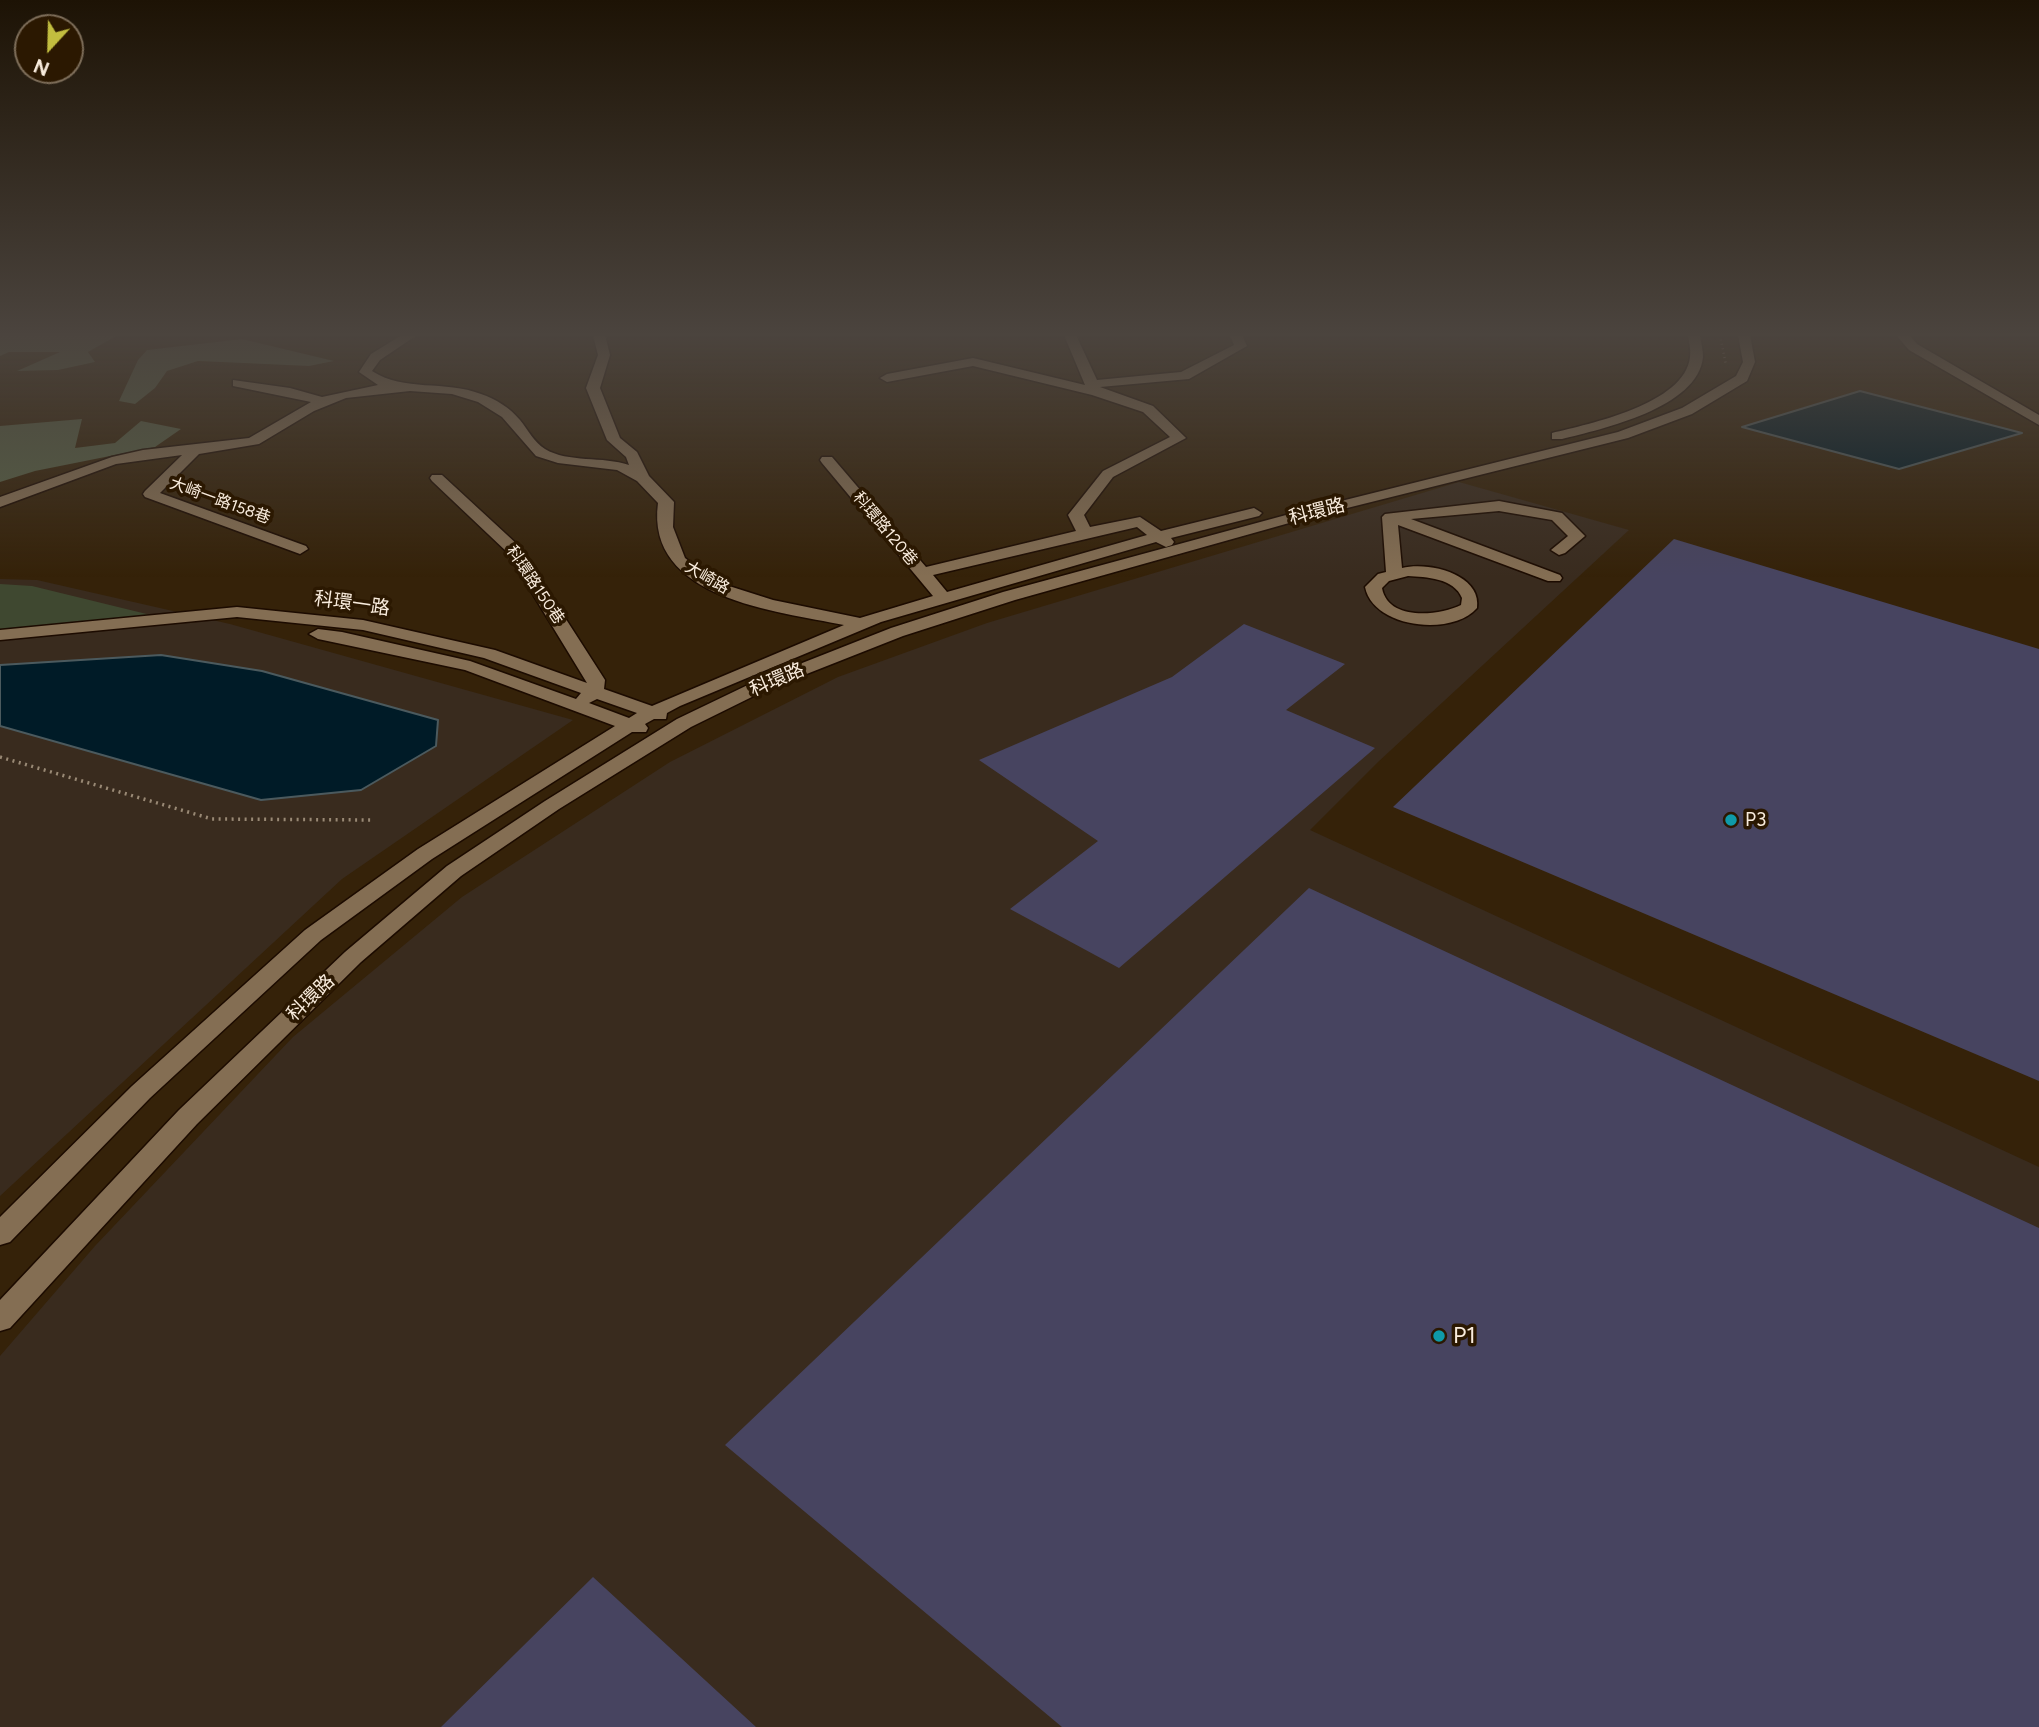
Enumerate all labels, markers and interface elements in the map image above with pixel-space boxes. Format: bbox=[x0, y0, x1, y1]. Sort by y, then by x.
north arrow bbox=[14, 14, 84, 84]
text: N bbox=[31, 54, 53, 80]
street label: 大崎一路158巷 bbox=[167, 474, 273, 528]
street label: 科環路120巷 bbox=[849, 488, 921, 570]
street label: 科環路 bbox=[1287, 494, 1347, 530]
street label: 科環路150巷 bbox=[502, 542, 568, 628]
street label: 大崎路 bbox=[681, 558, 733, 598]
street label: 科環一路 bbox=[313, 587, 391, 621]
street label: 科環路 bbox=[746, 658, 808, 702]
place label: P3 bbox=[1745, 809, 1766, 831]
marker: P3 bbox=[1723, 812, 1739, 828]
street label: 科環路 bbox=[283, 970, 339, 1026]
place label: P1 bbox=[1453, 1322, 1476, 1350]
marker: P1 bbox=[1431, 1328, 1447, 1344]

